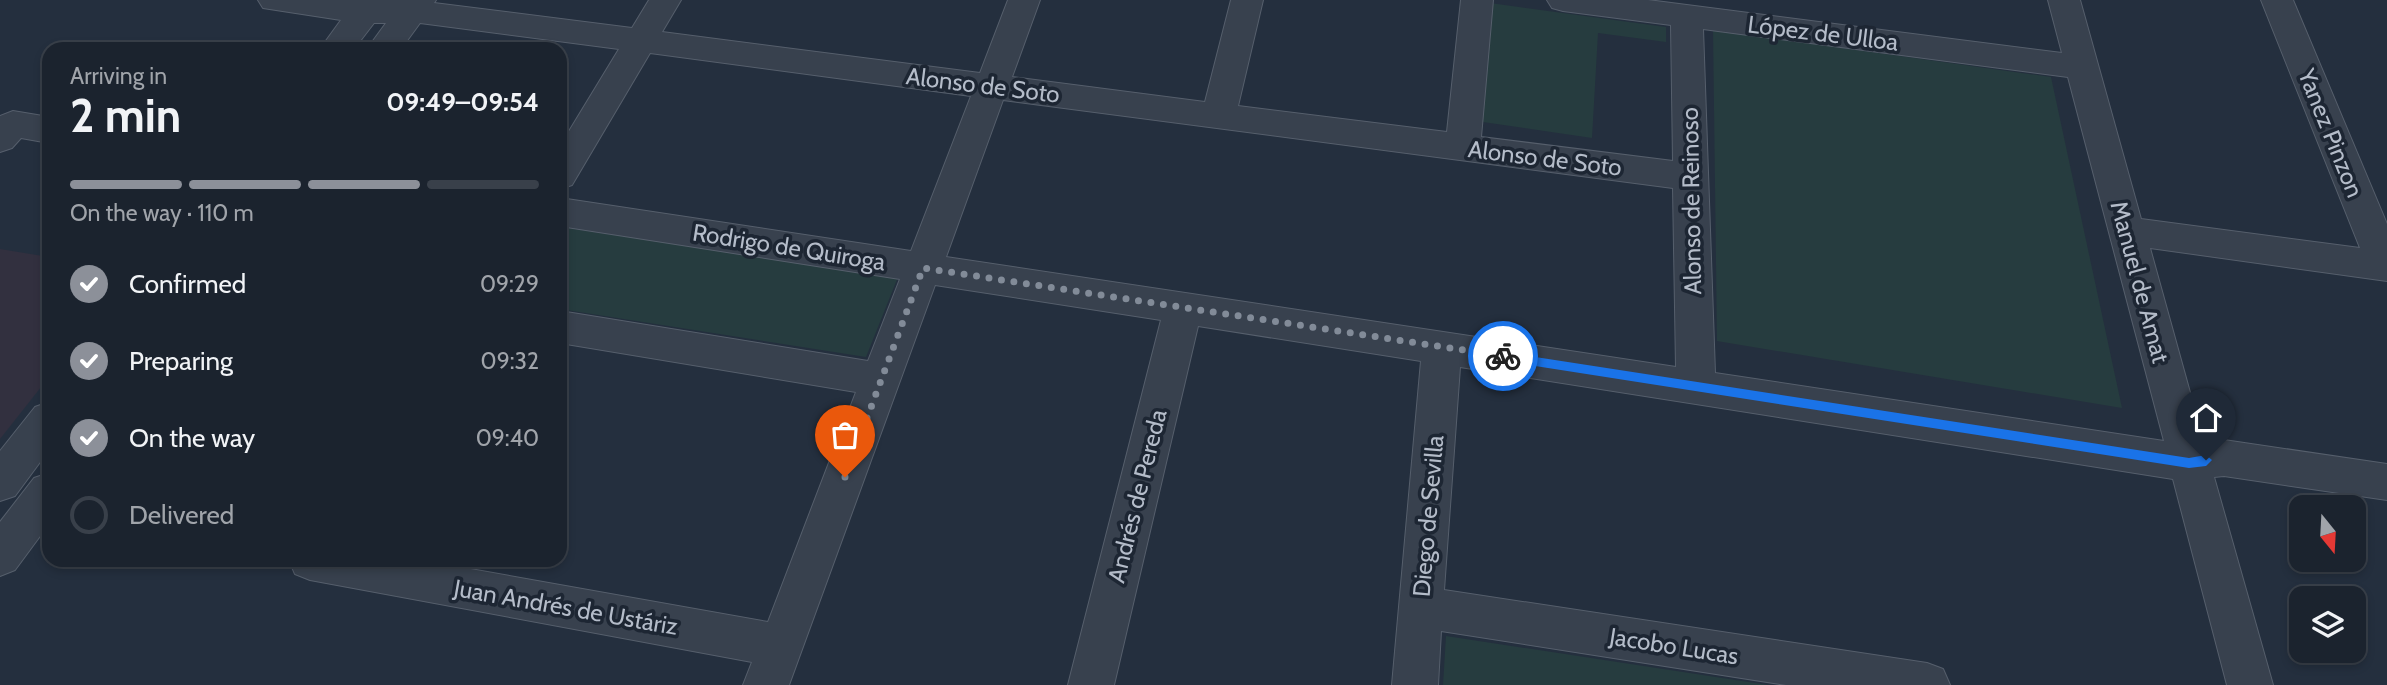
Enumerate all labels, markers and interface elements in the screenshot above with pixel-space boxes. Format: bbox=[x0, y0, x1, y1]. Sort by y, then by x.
street label: López de Ulloa bbox=[1746, 9, 1900, 57]
street label: Alonso de Soto bbox=[905, 61, 1061, 109]
text: Arriving in bbox=[70, 62, 167, 90]
street label: Yanez Pinzon bbox=[2292, 64, 2370, 201]
text: 09:49–09:54 bbox=[386, 86, 539, 118]
text: 2 min bbox=[70, 88, 181, 144]
street label: Alonso de Reinoso bbox=[1675, 107, 1707, 295]
street label: Alonso de Soto bbox=[1467, 134, 1623, 182]
street label: Manuel de Amat bbox=[2104, 198, 2176, 366]
text: On the way · 110 m bbox=[70, 199, 254, 227]
street label: Rodrigo de Quiroga bbox=[691, 217, 888, 277]
icon: check bbox=[70, 265, 108, 303]
text: Confirmed bbox=[129, 268, 246, 300]
text: 09:29 bbox=[480, 270, 539, 298]
courier bbox=[1468, 321, 1538, 391]
icon: bike bbox=[1484, 337, 1522, 375]
icon: check bbox=[70, 342, 108, 380]
text: Preparing bbox=[129, 345, 233, 377]
text: 09:32 bbox=[481, 347, 539, 375]
pin bbox=[2176, 388, 2236, 460]
icon: home bbox=[2187, 399, 2225, 437]
pin bbox=[815, 405, 875, 477]
street label: Andrés de Pereda bbox=[1101, 406, 1173, 586]
icon: bag bbox=[826, 416, 864, 454]
icon: check bbox=[70, 419, 108, 457]
text: On the way bbox=[129, 422, 255, 454]
text: 09:40 bbox=[476, 424, 539, 452]
street label: Diego de Sevilla bbox=[1406, 433, 1450, 598]
north arrow bbox=[2289, 495, 2366, 572]
map controls bbox=[2289, 495, 2366, 663]
text: Delivered bbox=[129, 499, 234, 531]
street label: Juan Andrés de Ustáriz bbox=[451, 573, 680, 641]
button: layers bbox=[2289, 586, 2366, 663]
street label: Jacobo Lucas bbox=[1607, 621, 1741, 671]

